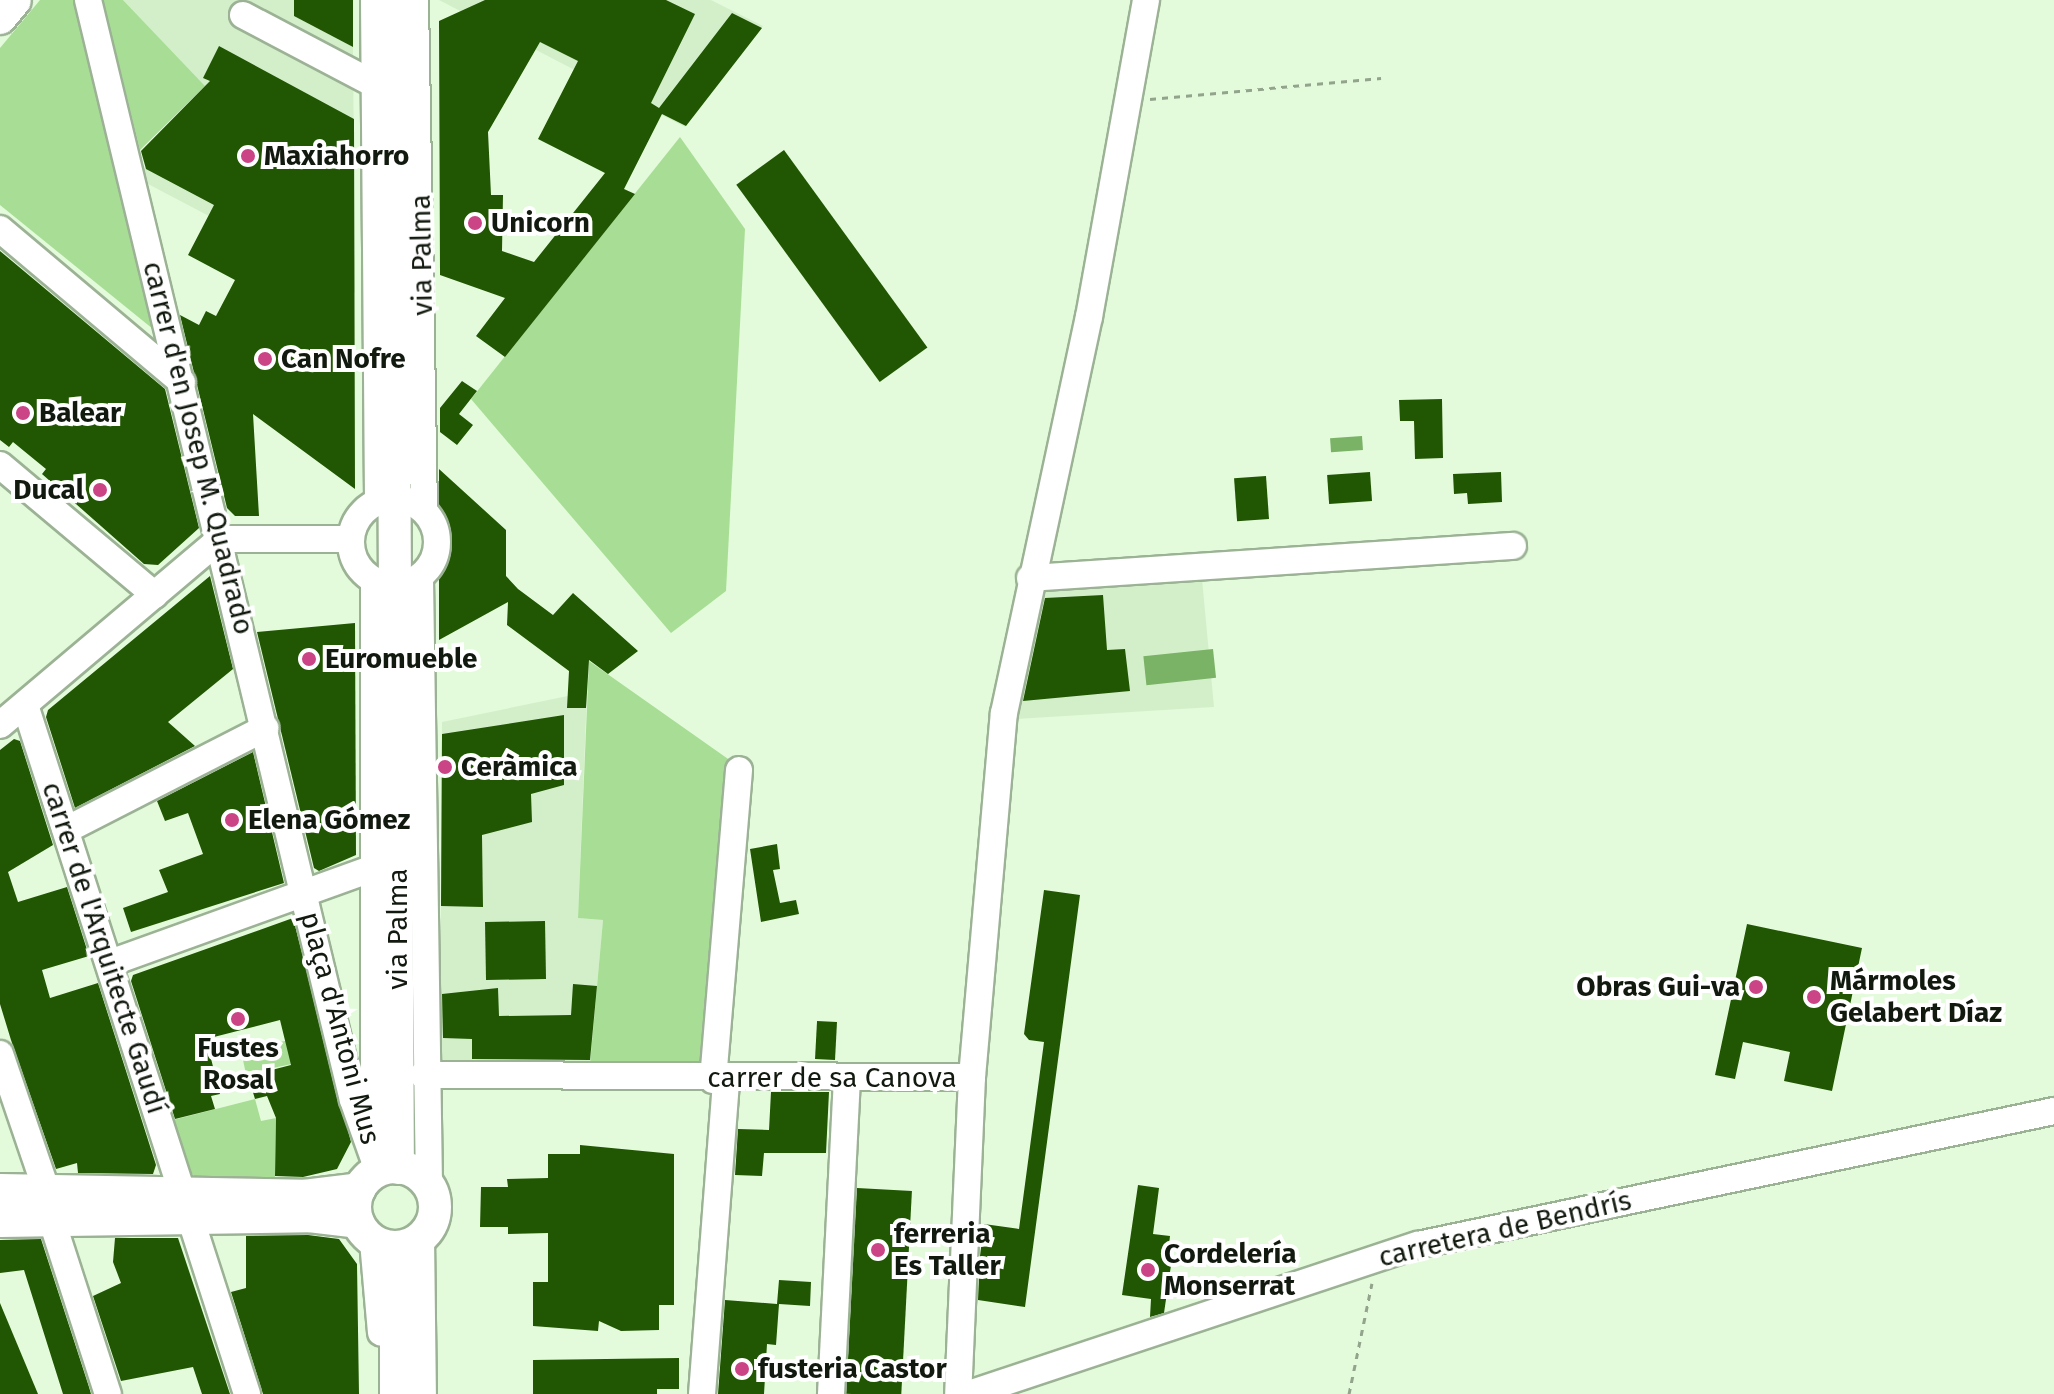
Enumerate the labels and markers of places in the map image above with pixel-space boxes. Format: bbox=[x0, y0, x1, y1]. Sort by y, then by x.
place label: Maxiahorro bbox=[264, 139, 409, 173]
marker: Maxiahorro bbox=[239, 147, 257, 165]
place label: Unicorn bbox=[491, 206, 590, 240]
marker: Unicorn bbox=[466, 214, 484, 232]
place label: Can Nofre bbox=[281, 342, 406, 376]
marker: Can Nofre bbox=[256, 350, 274, 368]
place label: Balear bbox=[39, 396, 121, 430]
marker: Balear bbox=[14, 404, 32, 422]
place label: Ducal bbox=[13, 473, 84, 507]
marker: Ducal bbox=[91, 481, 109, 499]
place label: Euromueble bbox=[325, 642, 478, 676]
marker: Euromueble bbox=[300, 650, 318, 668]
place label: Ceràmica bbox=[461, 750, 578, 784]
marker: Ceràmica bbox=[436, 758, 454, 776]
place label: Elena Gómez bbox=[248, 803, 410, 837]
marker: Elena Gómez bbox=[223, 811, 241, 829]
place label: Mármoles Gelabert Díaz bbox=[1830, 964, 2002, 1030]
place label: Obras Gui-va bbox=[1576, 970, 1740, 1004]
marker: Obras Gui-va bbox=[1747, 978, 1765, 996]
marker: Mármoles Gelabert Díaz bbox=[1805, 988, 1823, 1006]
marker: Fustes Rosal bbox=[229, 1010, 247, 1028]
place label: Fustes Rosal bbox=[197, 1031, 279, 1097]
place label: ferreria Es Taller bbox=[894, 1217, 1001, 1283]
place label: Cordelería Monserrat bbox=[1164, 1237, 1297, 1303]
marker: ferreria Es Taller bbox=[869, 1241, 887, 1259]
marker: Cordelería Monserrat bbox=[1139, 1261, 1157, 1279]
place label: fusteria Castor bbox=[758, 1352, 947, 1386]
marker: fusteria Castor bbox=[733, 1360, 751, 1378]

